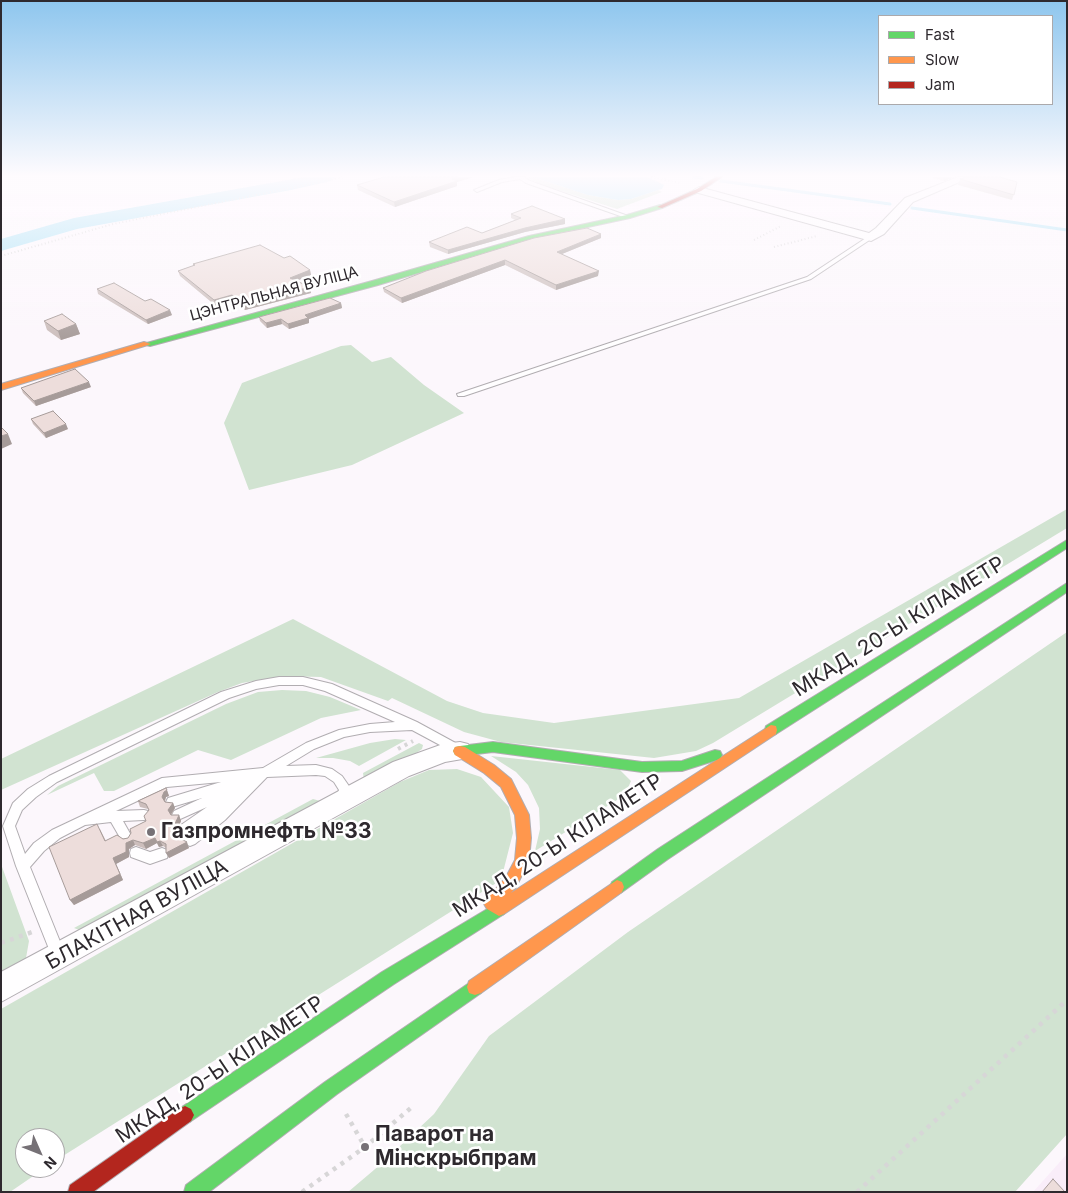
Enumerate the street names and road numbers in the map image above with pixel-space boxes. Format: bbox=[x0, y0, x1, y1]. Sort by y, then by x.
street label: ЦЭНТРАЛЬНАЯ ВУЛІЦА bbox=[188, 263, 360, 325]
street label: МКАД, 20-Ы КІЛАМЕТР bbox=[788, 551, 1010, 703]
street label: МКАД, 20-Ы КІЛАМЕТР bbox=[448, 769, 668, 923]
street label: БЛАКІТНАЯ ВУЛІЦА bbox=[41, 854, 233, 976]
street label: МКАД, 20-Ы КІЛАМЕТР bbox=[111, 991, 329, 1149]

